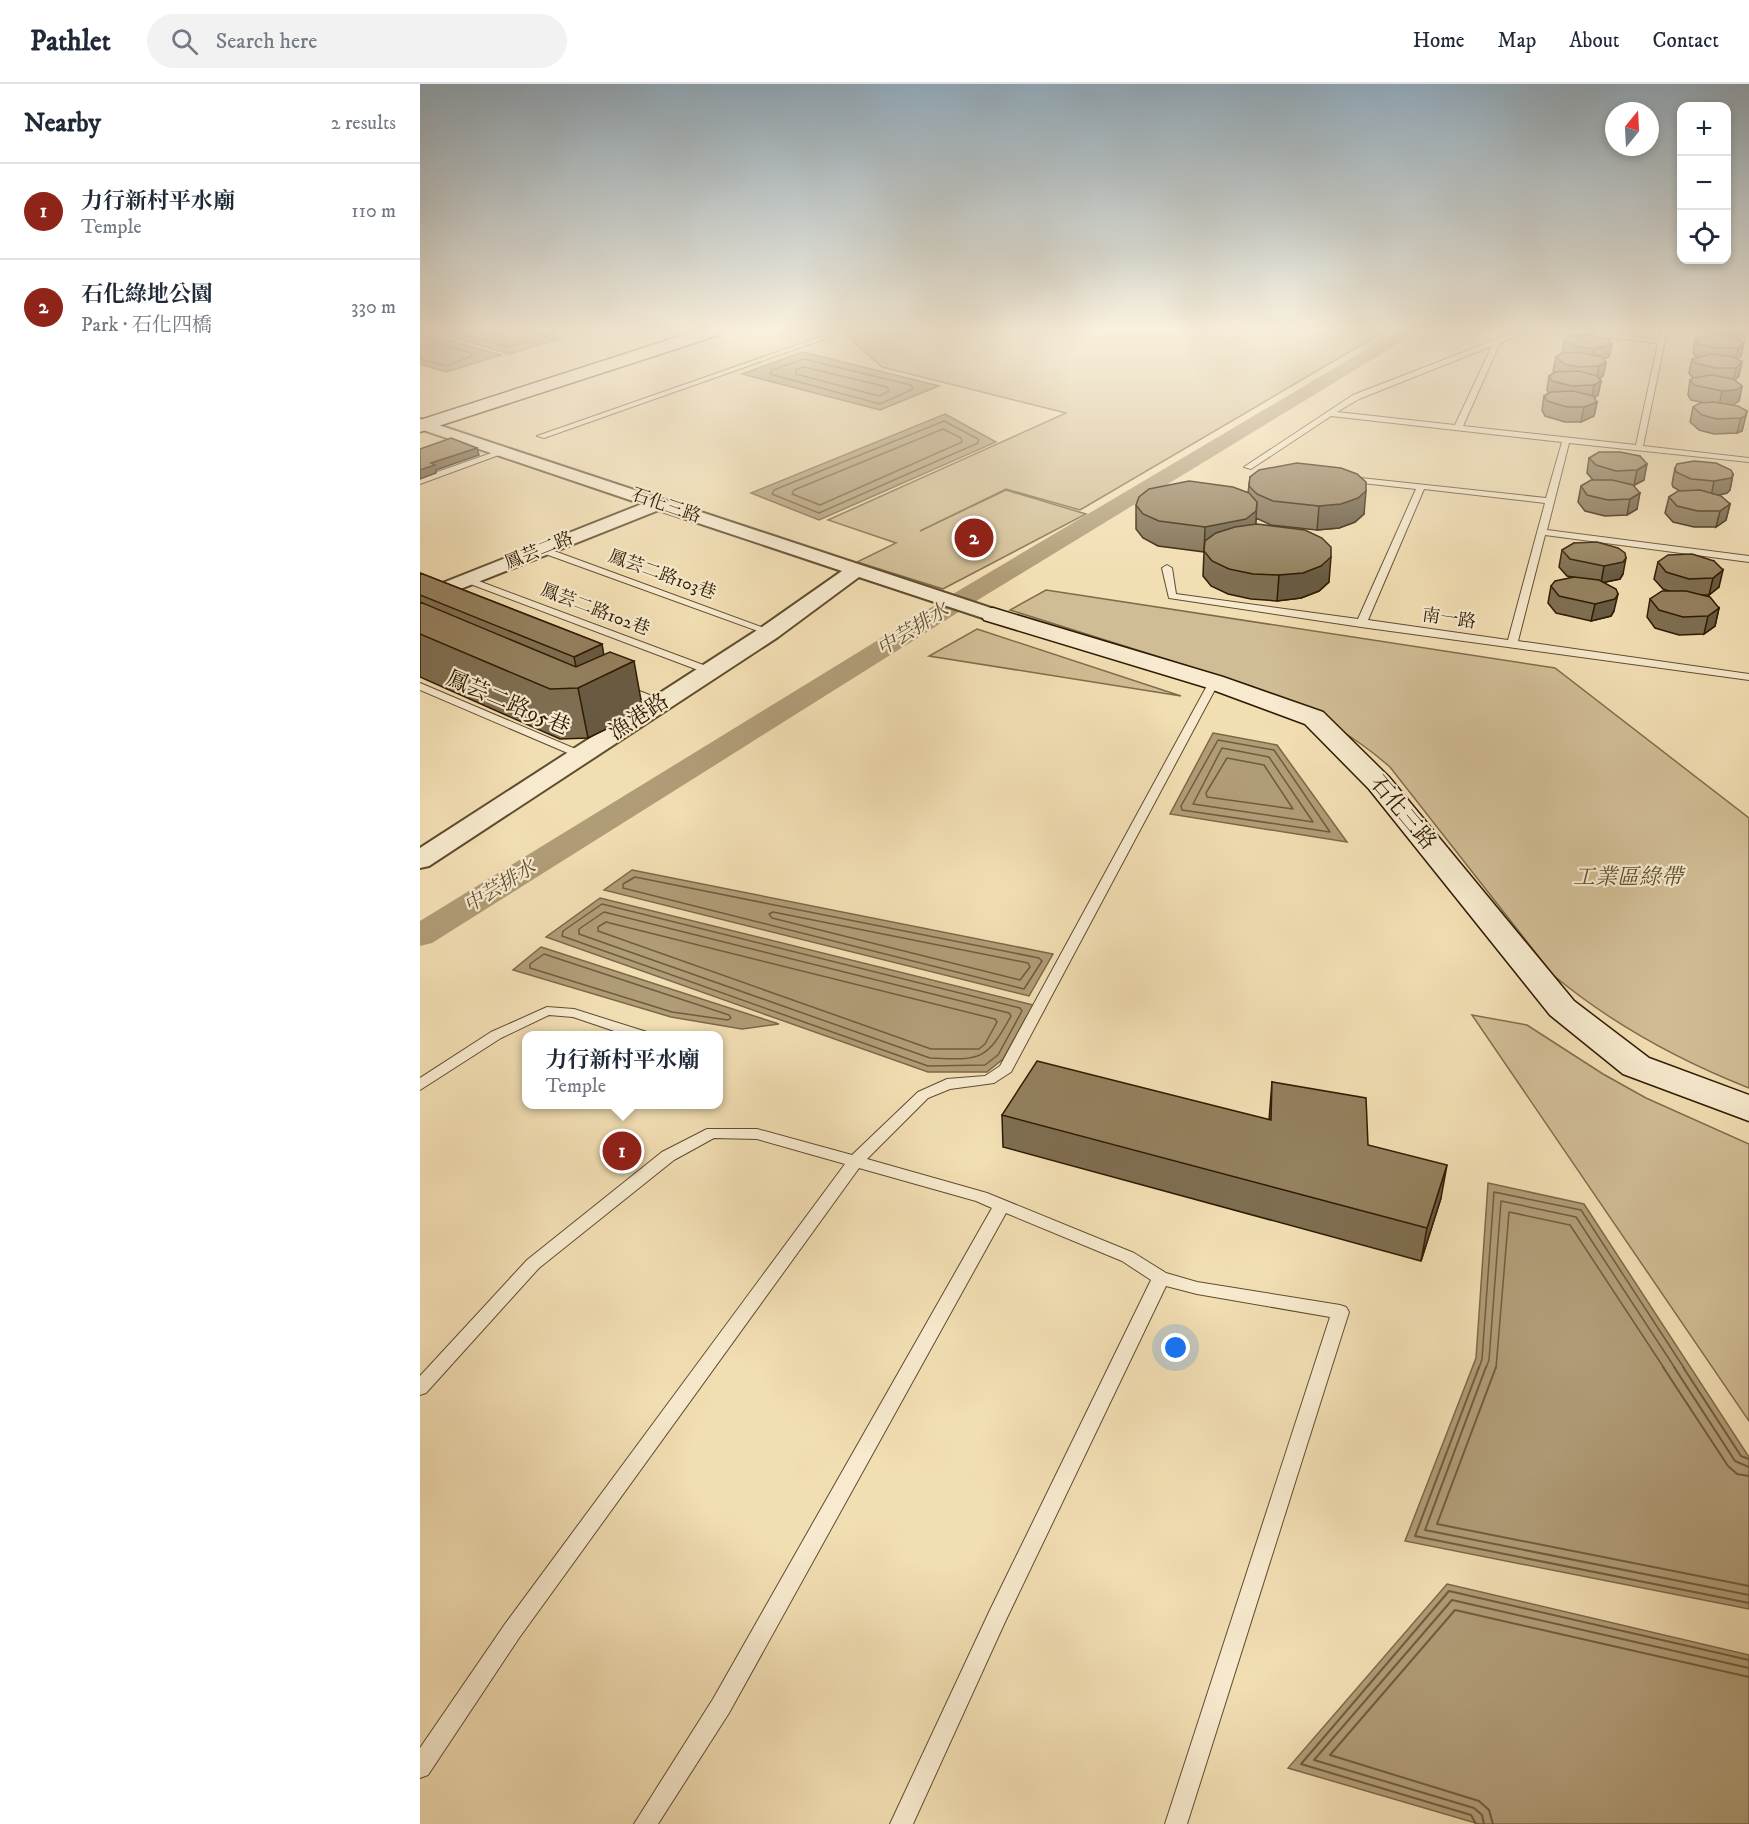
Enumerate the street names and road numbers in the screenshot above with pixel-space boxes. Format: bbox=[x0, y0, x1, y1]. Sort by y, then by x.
street label: 石化三路 bbox=[628, 484, 704, 528]
street label: 鳳芸二路 bbox=[502, 527, 576, 575]
street label: 鳳芸二路103巷 bbox=[605, 545, 719, 605]
street label: 鳳芸二路102巷 bbox=[537, 579, 653, 641]
street label: 南一路 bbox=[1421, 604, 1477, 634]
street label: 鳳芸二路95巷 bbox=[442, 665, 574, 741]
street label: 漁港路 bbox=[604, 688, 674, 746]
street label: 石化三路 bbox=[1364, 771, 1442, 855]

